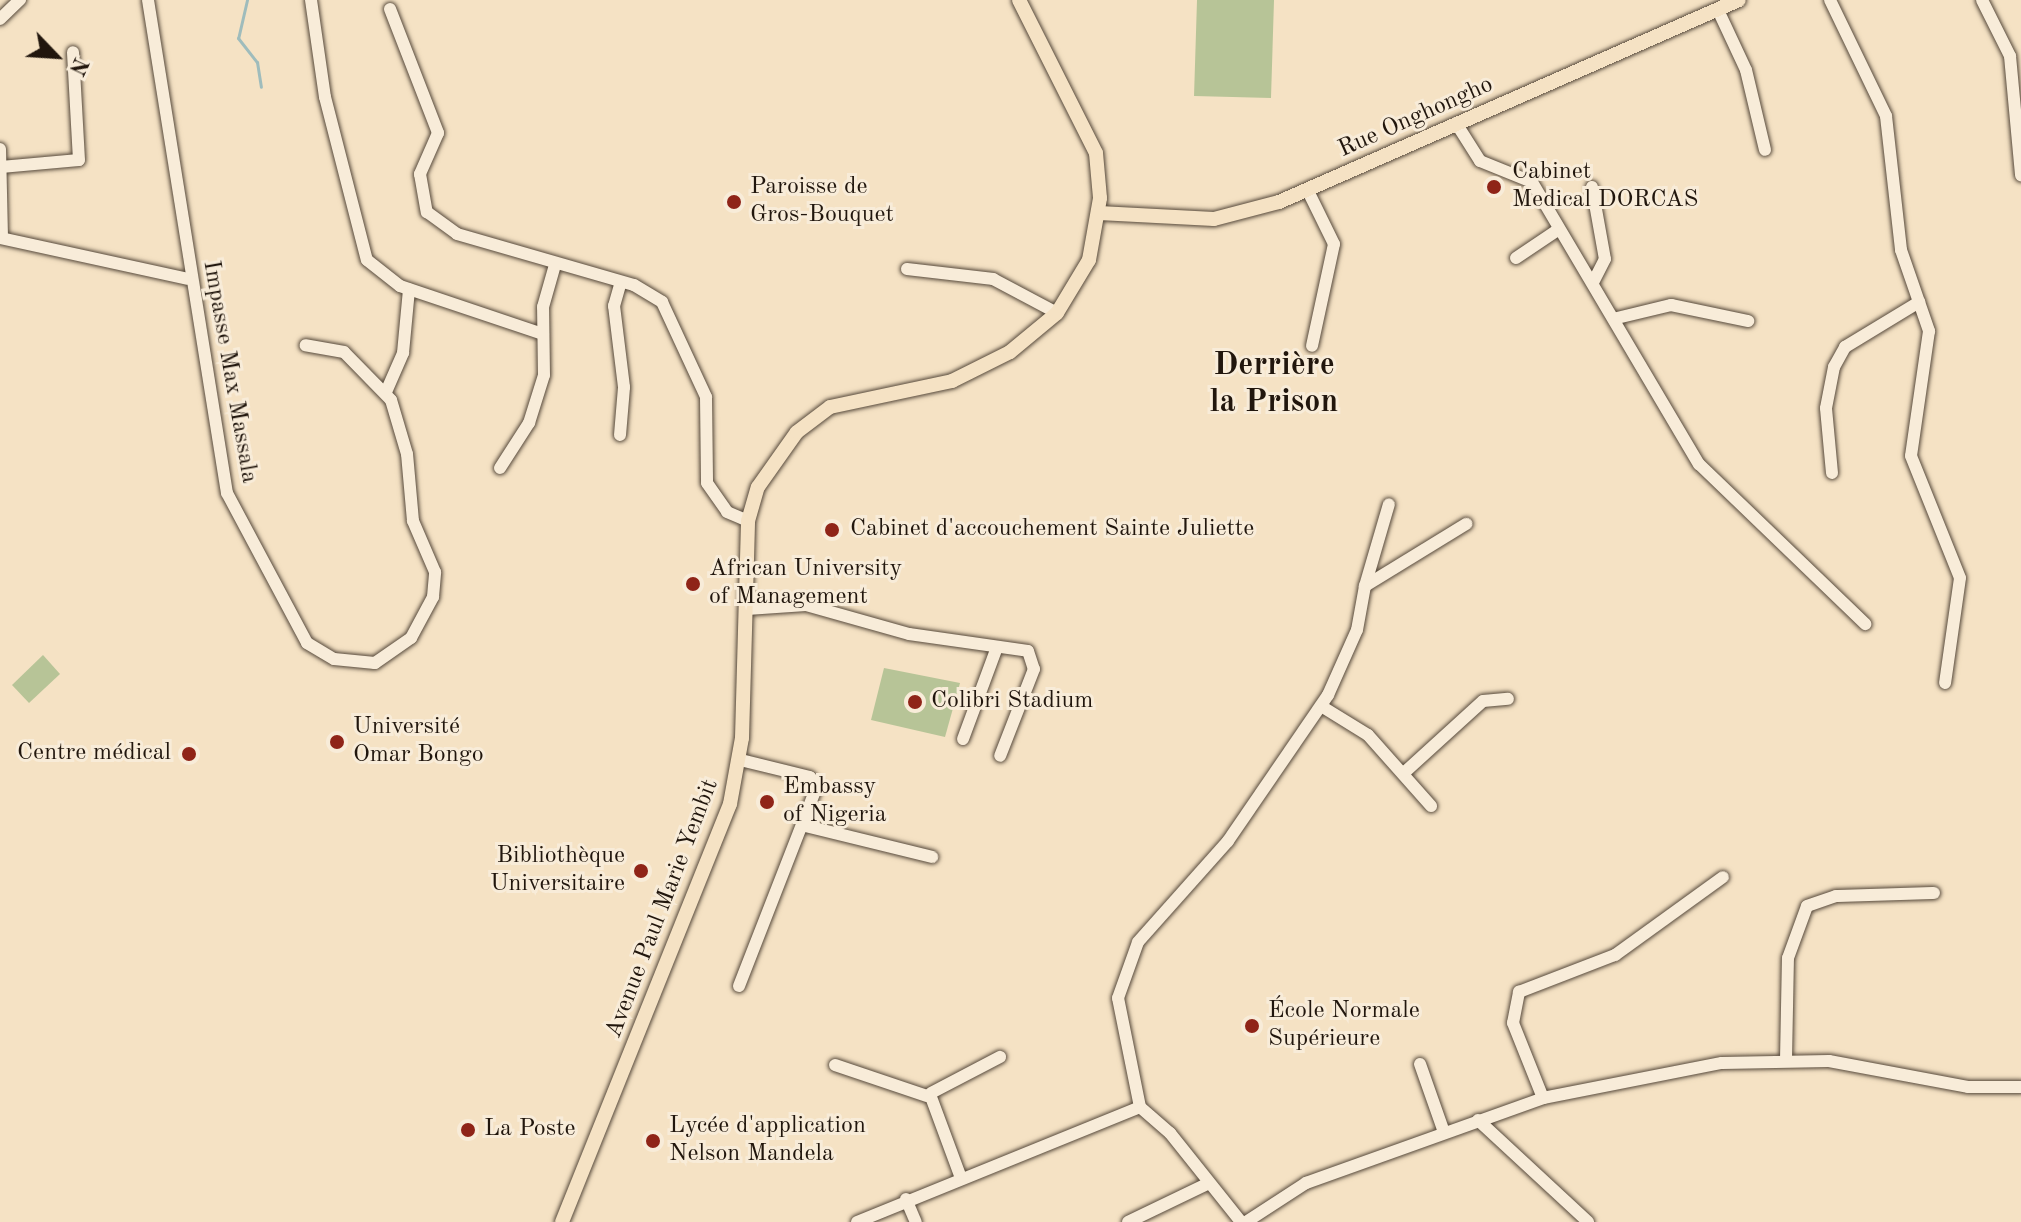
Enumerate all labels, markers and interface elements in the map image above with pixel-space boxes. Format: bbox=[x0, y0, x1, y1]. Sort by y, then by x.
north arrow bbox=[16, 16, 96, 96]
text: N bbox=[64, 54, 91, 78]
street label: Rue Onghongho bbox=[1334, 71, 1498, 165]
place label: Cabinet Medical DORCAS bbox=[1512, 159, 1698, 215]
place label: Paroisse de Gros-Bouquet bbox=[750, 174, 894, 230]
marker: Cabinet Medical DORCAS bbox=[1483, 176, 1505, 198]
marker: Paroisse de Gros-Bouquet bbox=[725, 193, 743, 211]
street label: Impasse Max Massala bbox=[195, 258, 263, 486]
district label: Derrière la Prison bbox=[1210, 348, 1338, 423]
place label: Cabinet d'accouchement Sainte Juliette bbox=[850, 516, 1254, 544]
marker: Cabinet d'accouchement Sainte Juliette bbox=[821, 519, 843, 541]
place label: African University of Management bbox=[709, 556, 902, 612]
marker: African University of Management bbox=[684, 575, 702, 593]
place label: Colibri Stadium bbox=[931, 688, 1093, 716]
marker: Colibri Stadium bbox=[906, 693, 924, 711]
place label: Université Omar Bongo bbox=[353, 714, 484, 770]
marker: Université Omar Bongo bbox=[328, 733, 346, 751]
place label: Centre médical bbox=[17, 740, 171, 768]
marker: Centre médical bbox=[178, 743, 200, 765]
place label: Embassy of Nigeria bbox=[783, 774, 887, 830]
street label: Avenue Paul Marie Yembit bbox=[600, 775, 726, 1043]
marker: Embassy of Nigeria bbox=[758, 793, 776, 811]
place label: Bibliothèque Universitaire bbox=[490, 843, 625, 899]
marker: Bibliothèque Universitaire bbox=[632, 862, 650, 880]
place label: École Normale Supérieure bbox=[1268, 998, 1420, 1054]
marker: École Normale Supérieure bbox=[1243, 1017, 1261, 1035]
place label: Lycée d'application Nelson Mandela bbox=[669, 1113, 866, 1169]
place label: La Poste bbox=[484, 1116, 575, 1144]
marker: La Poste bbox=[459, 1121, 477, 1139]
marker: Lycée d'application Nelson Mandela bbox=[644, 1132, 662, 1150]

